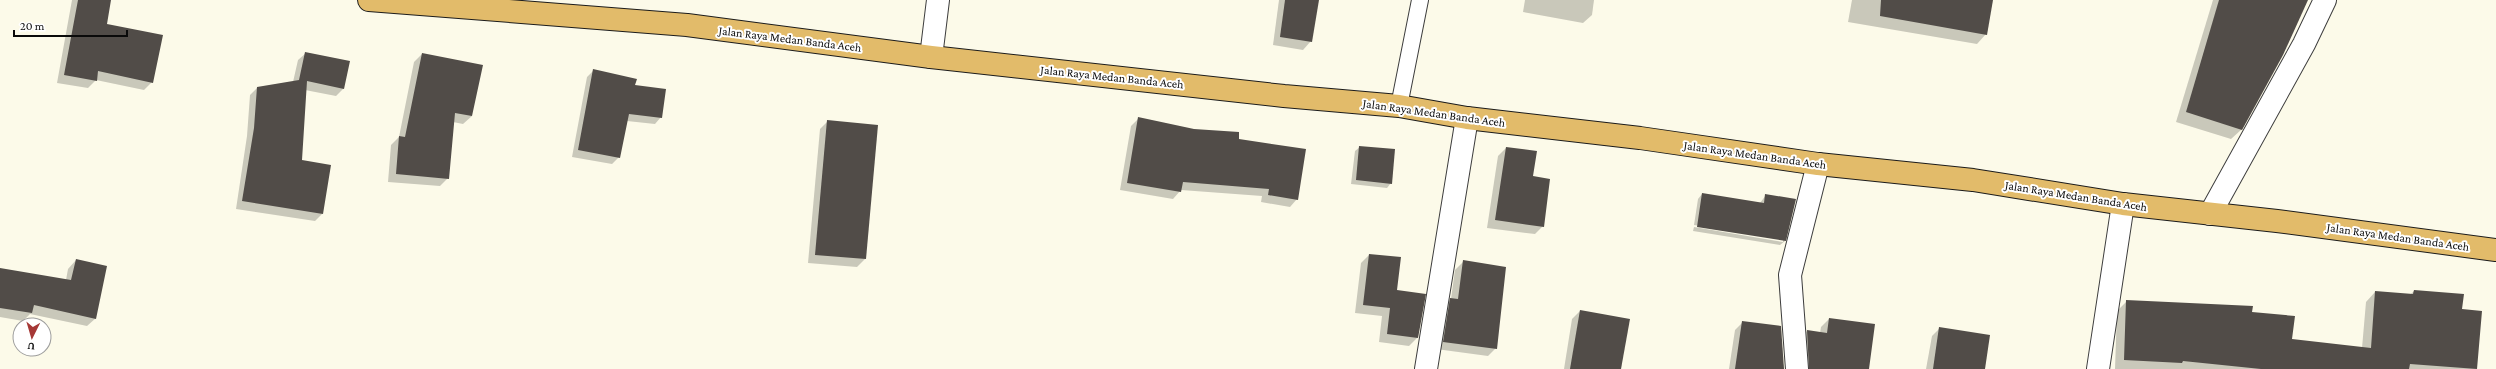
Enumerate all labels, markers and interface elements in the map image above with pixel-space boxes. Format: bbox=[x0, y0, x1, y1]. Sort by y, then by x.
scale bar bbox=[14, 12, 127, 38]
text: 20 m bbox=[20, 19, 45, 33]
street label: Jalan Raya Medan Banda Aceh bbox=[717, 23, 863, 55]
street label: Jalan Raya Medan Banda Aceh bbox=[1039, 62, 1185, 92]
street label: Jalan Raya Medan Banda Aceh bbox=[1361, 96, 1507, 130]
street label: Jalan Raya Medan Banda Aceh bbox=[1682, 138, 1828, 172]
street label: Jalan Raya Medan Banda Aceh bbox=[2003, 178, 2149, 214]
street label: Jalan Raya Medan Banda Aceh bbox=[2325, 220, 2471, 254]
north arrow bbox=[12, 317, 52, 357]
text: U bbox=[26, 341, 35, 353]

